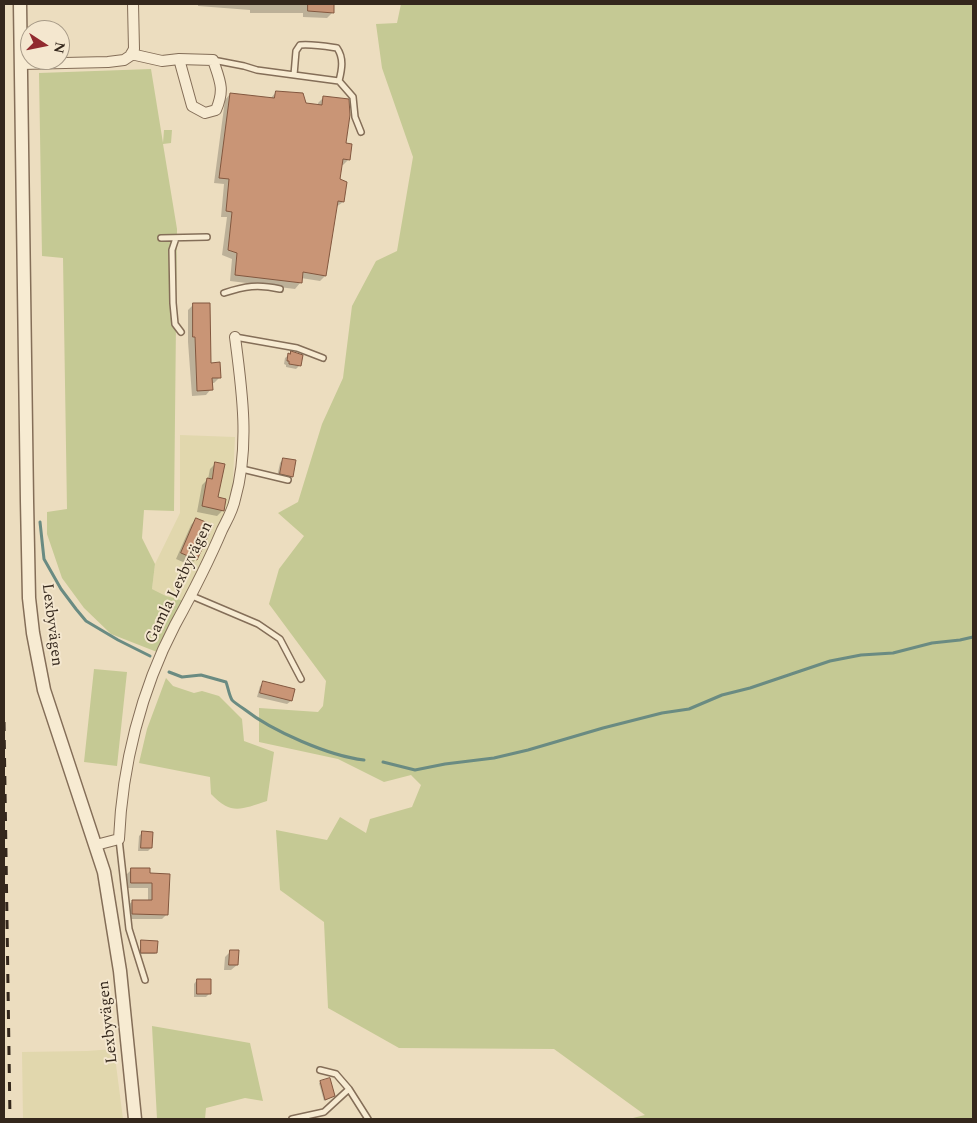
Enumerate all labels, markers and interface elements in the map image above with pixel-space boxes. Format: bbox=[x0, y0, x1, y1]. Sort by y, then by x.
north arrow bbox=[20, 20, 70, 70]
text: N bbox=[48, 40, 71, 55]
street label: Gamla Lexbyvägen bbox=[142, 519, 218, 647]
street label: Lexbyvägen bbox=[36, 583, 66, 667]
street label: Lexbyvägen bbox=[95, 980, 123, 1064]

